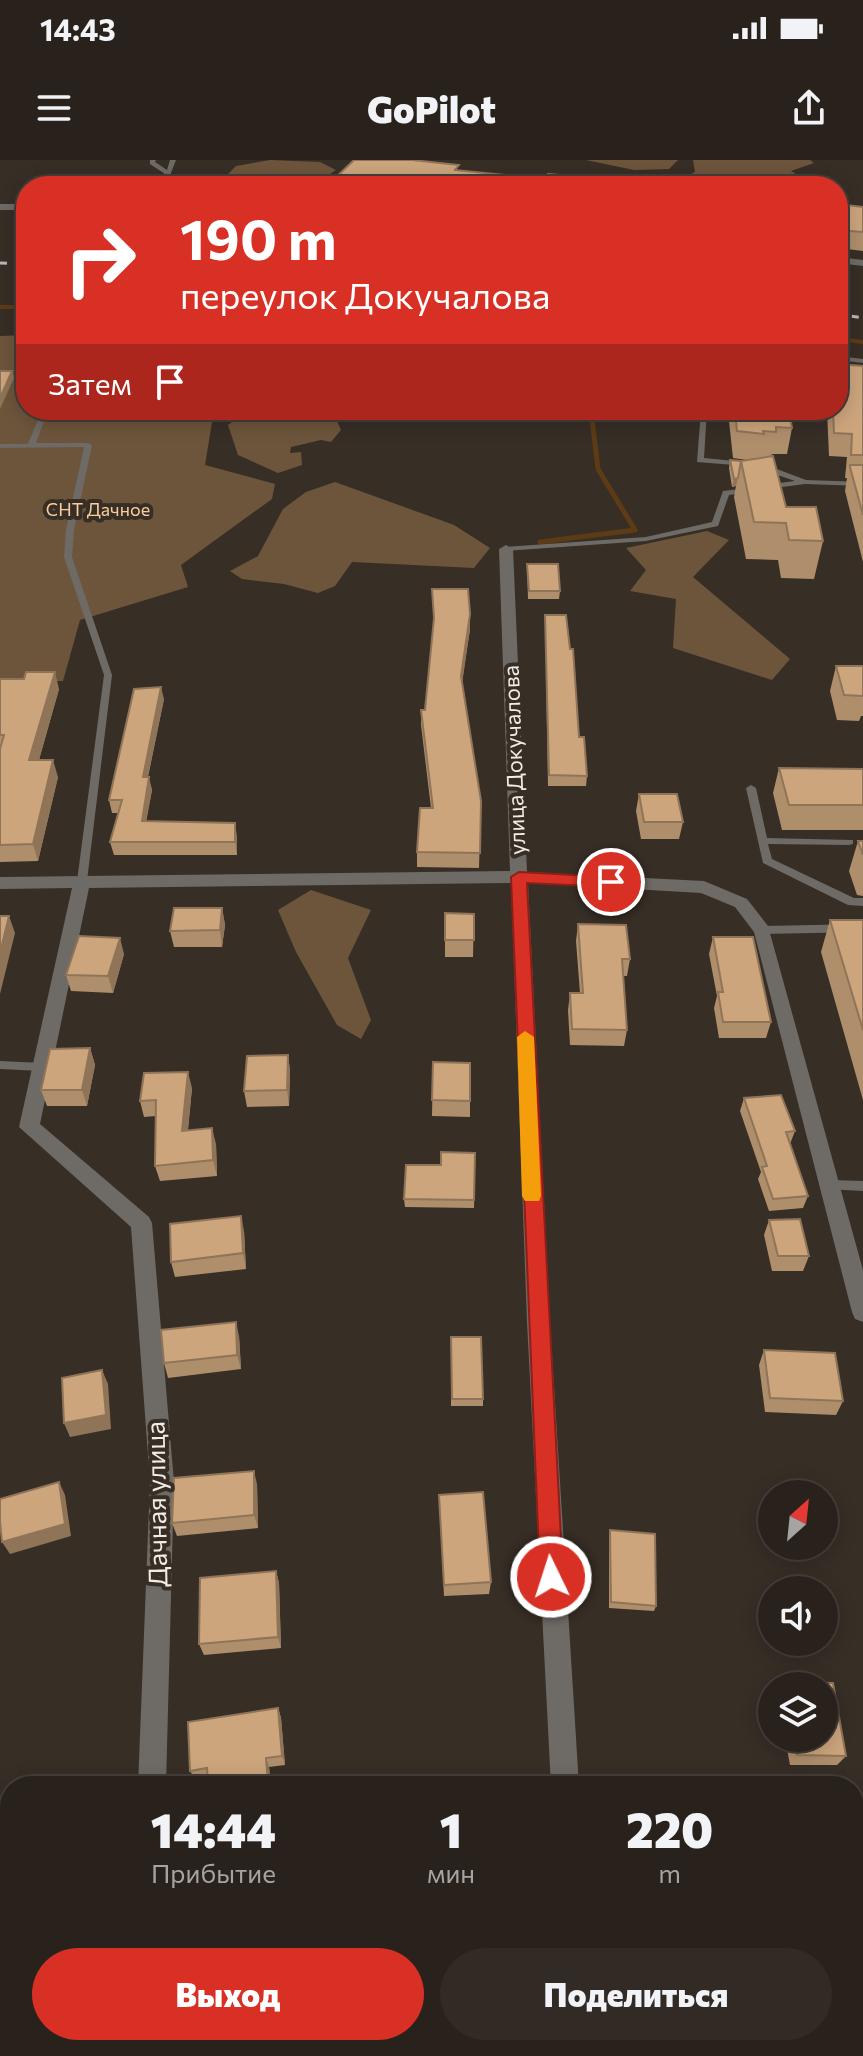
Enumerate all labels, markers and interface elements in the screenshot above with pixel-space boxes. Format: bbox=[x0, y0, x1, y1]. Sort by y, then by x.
text: 14:43 bbox=[40, 10, 116, 47]
icon: menu bbox=[32, 86, 76, 130]
text: GoPilot bbox=[367, 86, 496, 130]
icon: share bbox=[787, 86, 831, 130]
text: 190 m bbox=[180, 203, 337, 272]
icon: right bbox=[48, 208, 152, 312]
text: переулок Докучалова bbox=[180, 272, 550, 316]
icon: arrive bbox=[148, 360, 192, 404]
text: Затем bbox=[48, 364, 132, 401]
park label: СНТ Дачное bbox=[46, 498, 150, 520]
street label: улица Докучалова bbox=[497, 665, 530, 855]
pin bbox=[577, 848, 645, 916]
icon: arrive bbox=[589, 860, 633, 904]
street label: Дачная улица bbox=[139, 1421, 172, 1587]
north arrow bbox=[758, 1480, 838, 1560]
map controls bbox=[758, 1480, 838, 1752]
position arrow bbox=[509, 1535, 593, 1619]
button: sound bbox=[758, 1576, 838, 1656]
button: layers bbox=[758, 1672, 838, 1752]
text: 14:44 bbox=[151, 1799, 276, 1858]
text: 1 bbox=[440, 1799, 462, 1858]
text: 220 bbox=[626, 1799, 713, 1858]
text: Прибытие bbox=[151, 1857, 276, 1888]
text: мин bbox=[427, 1857, 475, 1888]
text: m bbox=[658, 1857, 681, 1888]
button: Выход bbox=[32, 1948, 424, 2040]
button: Поделиться bbox=[440, 1948, 832, 2040]

